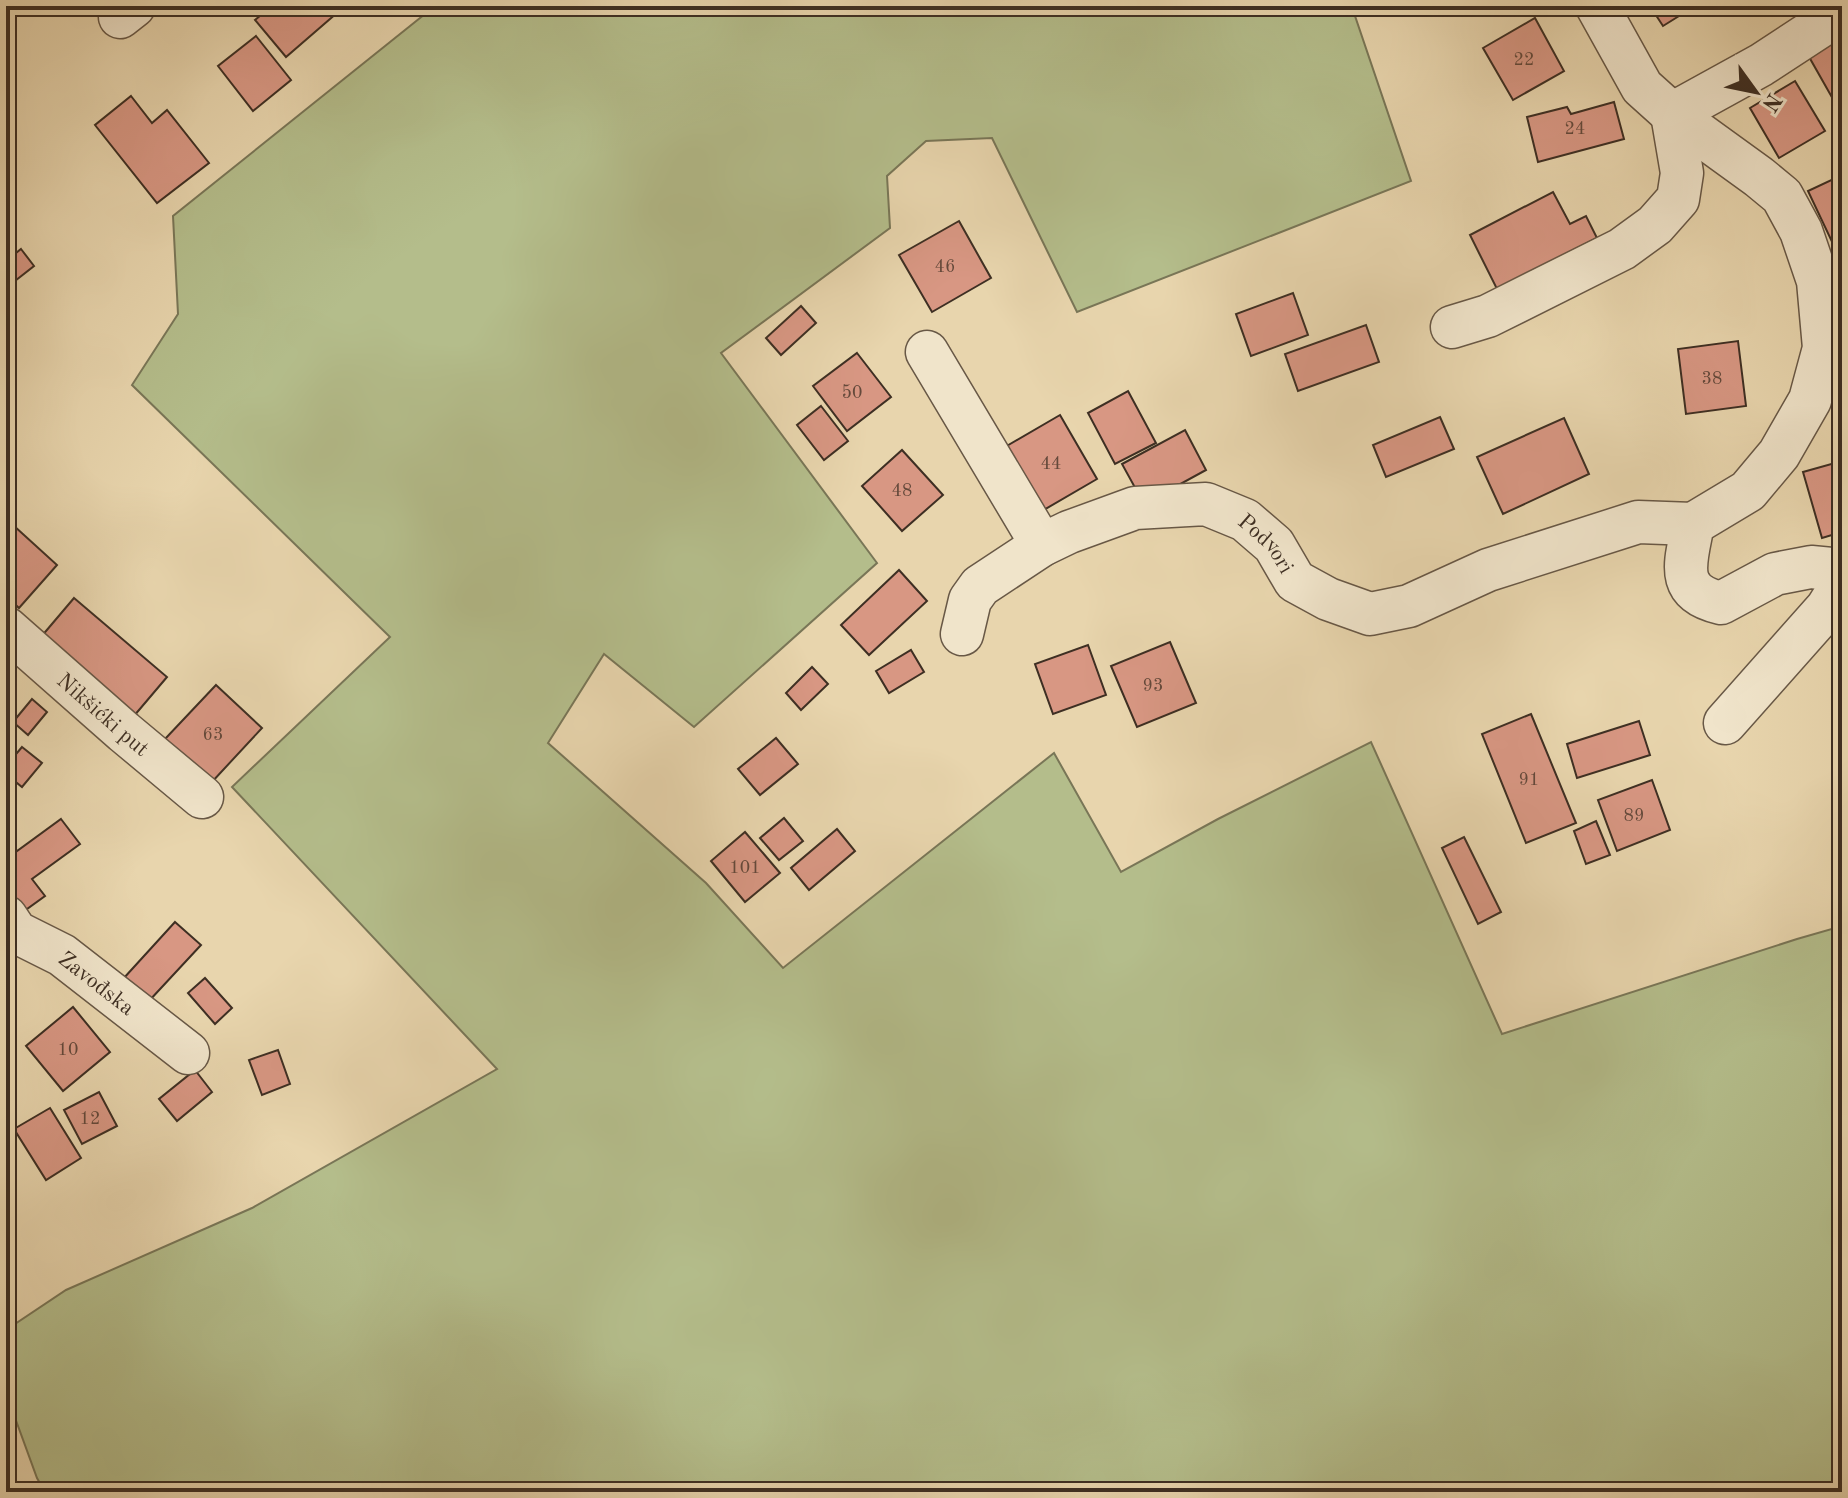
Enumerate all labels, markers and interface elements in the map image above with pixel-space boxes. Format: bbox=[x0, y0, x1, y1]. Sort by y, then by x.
house number: 22 bbox=[1514, 51, 1534, 69]
north arrow bbox=[1716, 52, 1796, 132]
text: N bbox=[1757, 89, 1785, 115]
house number: 24 bbox=[1565, 120, 1585, 138]
house number: 46 bbox=[935, 258, 955, 276]
house number: 38 bbox=[1702, 370, 1722, 388]
house number: 50 bbox=[842, 384, 862, 402]
house number: 44 bbox=[1041, 455, 1061, 473]
house number: 48 bbox=[892, 482, 912, 500]
street label: Podvori bbox=[1233, 510, 1297, 578]
street label: Nikšićki put bbox=[52, 670, 153, 761]
house number: 93 bbox=[1143, 677, 1163, 695]
house number: 63 bbox=[203, 726, 223, 744]
house number: 91 bbox=[1519, 771, 1539, 789]
house number: 89 bbox=[1624, 807, 1644, 825]
house number: 101 bbox=[729, 859, 761, 877]
street label: Zavođska bbox=[54, 948, 138, 1020]
house number: 10 bbox=[58, 1041, 78, 1059]
house number: 12 bbox=[80, 1110, 100, 1128]

